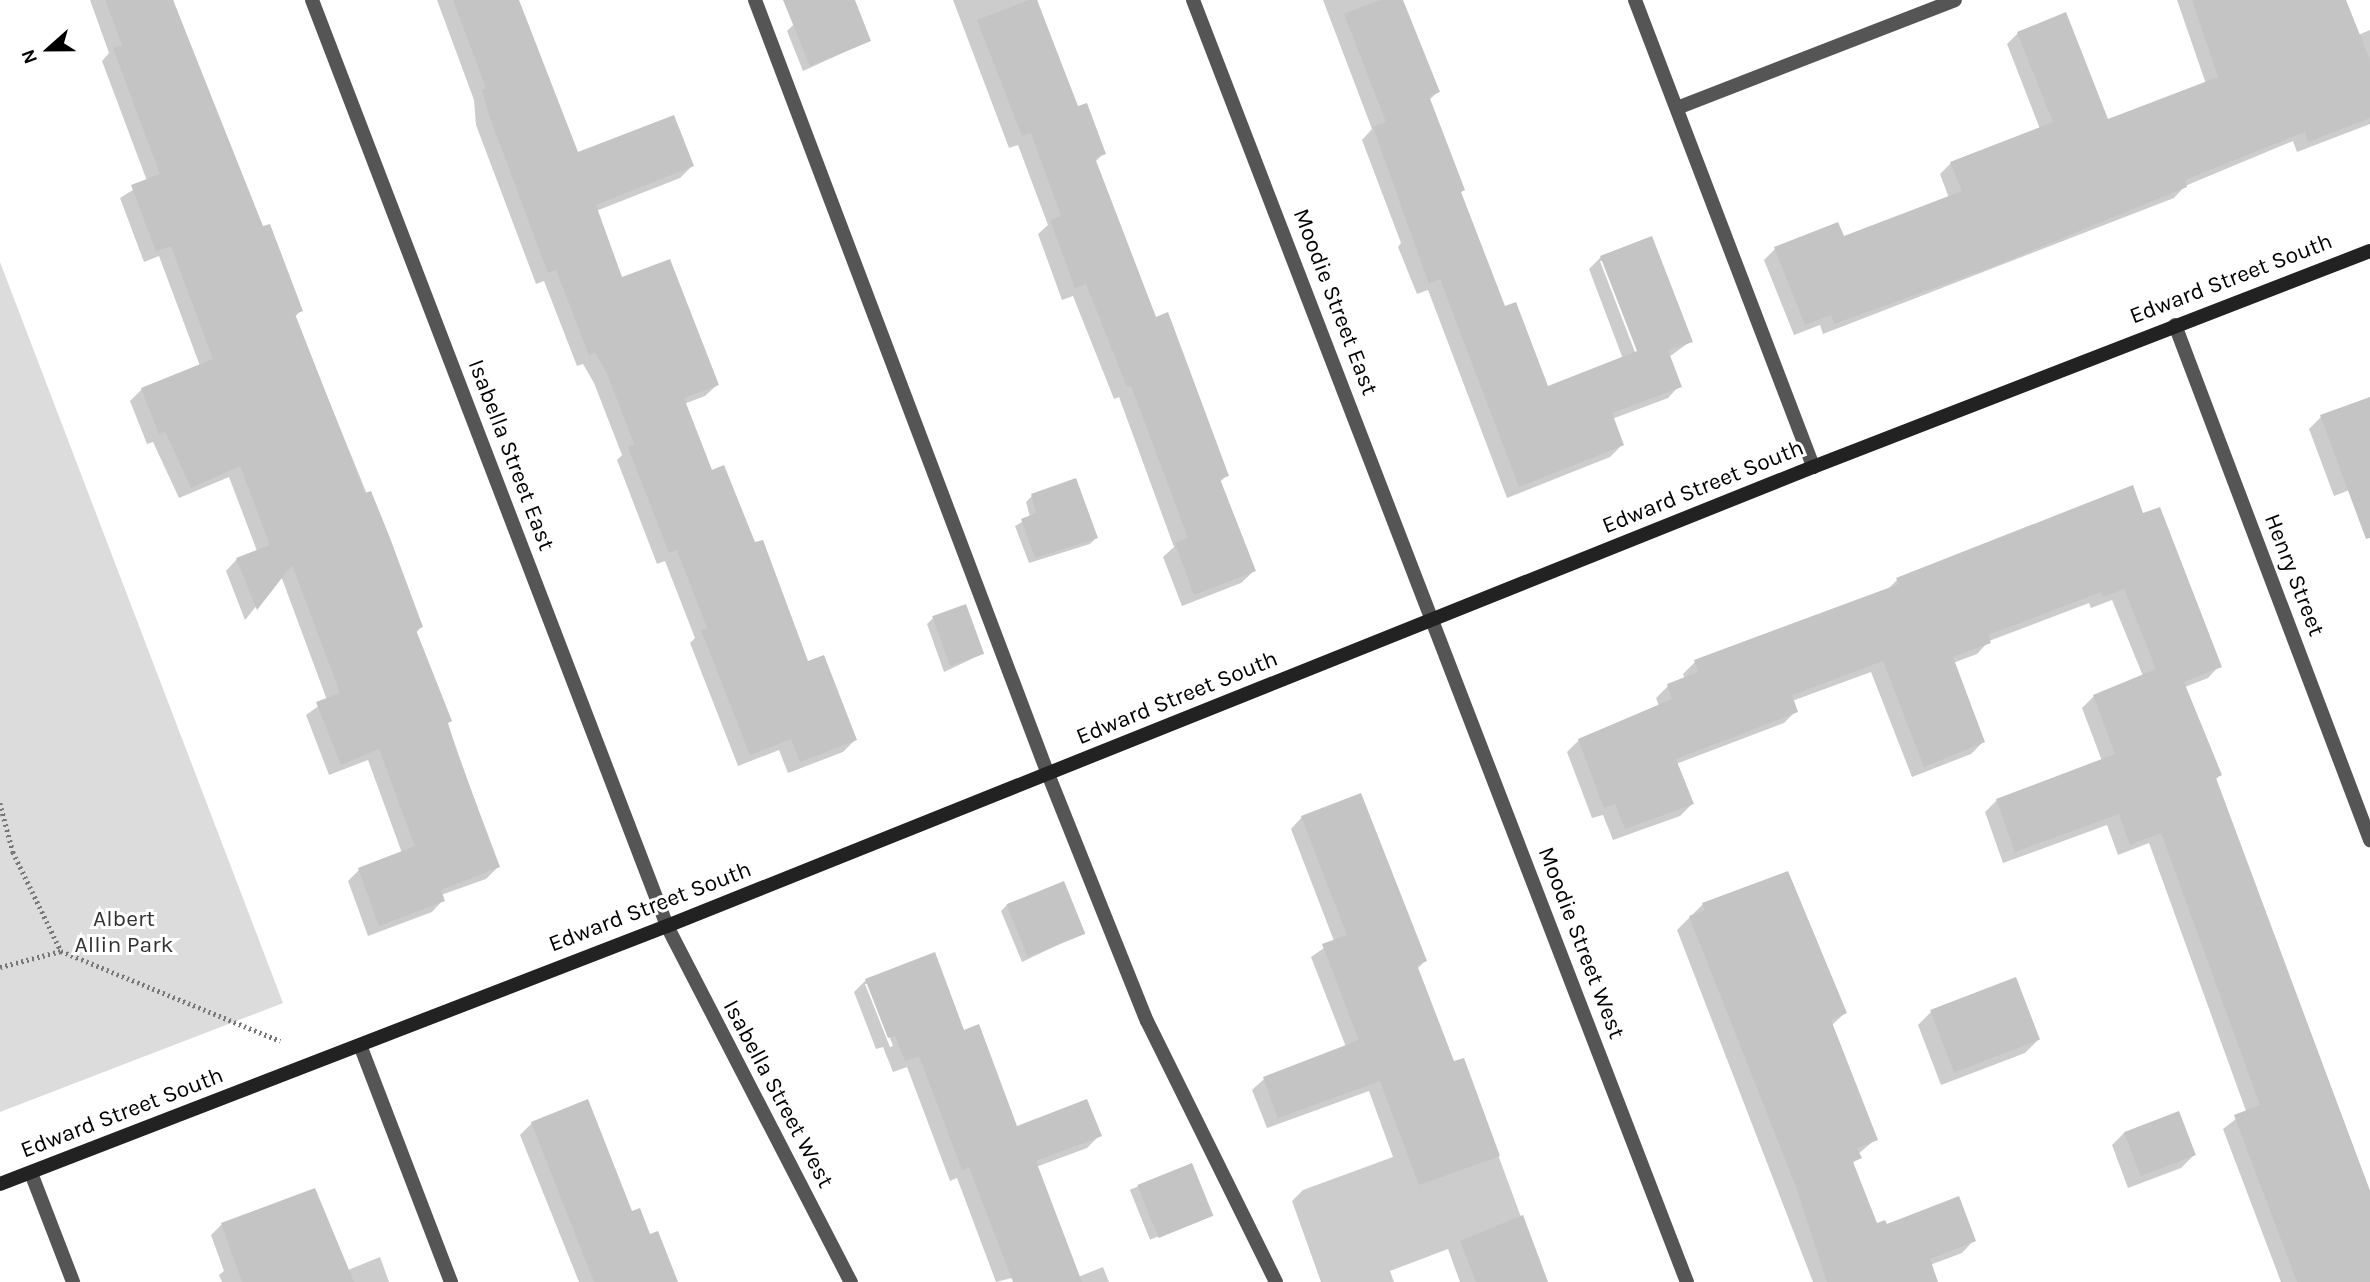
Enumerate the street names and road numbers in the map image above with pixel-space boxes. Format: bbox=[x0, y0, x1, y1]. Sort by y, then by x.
street label: Moodie Street East bbox=[1287, 205, 1383, 399]
street label: Edward Street South bbox=[2126, 228, 2336, 330]
street label: Isabella Street East bbox=[462, 356, 560, 554]
street label: Edward Street South bbox=[1598, 434, 1808, 540]
street label: Henry Street bbox=[2258, 510, 2330, 640]
street label: Edward Street South bbox=[1072, 645, 1282, 751]
street label: Moodie Street West bbox=[1532, 843, 1630, 1043]
street label: Edward Street South bbox=[545, 856, 755, 958]
street label: Isabella Street West bbox=[717, 995, 839, 1193]
street label: Edward Street South bbox=[17, 1062, 227, 1164]

